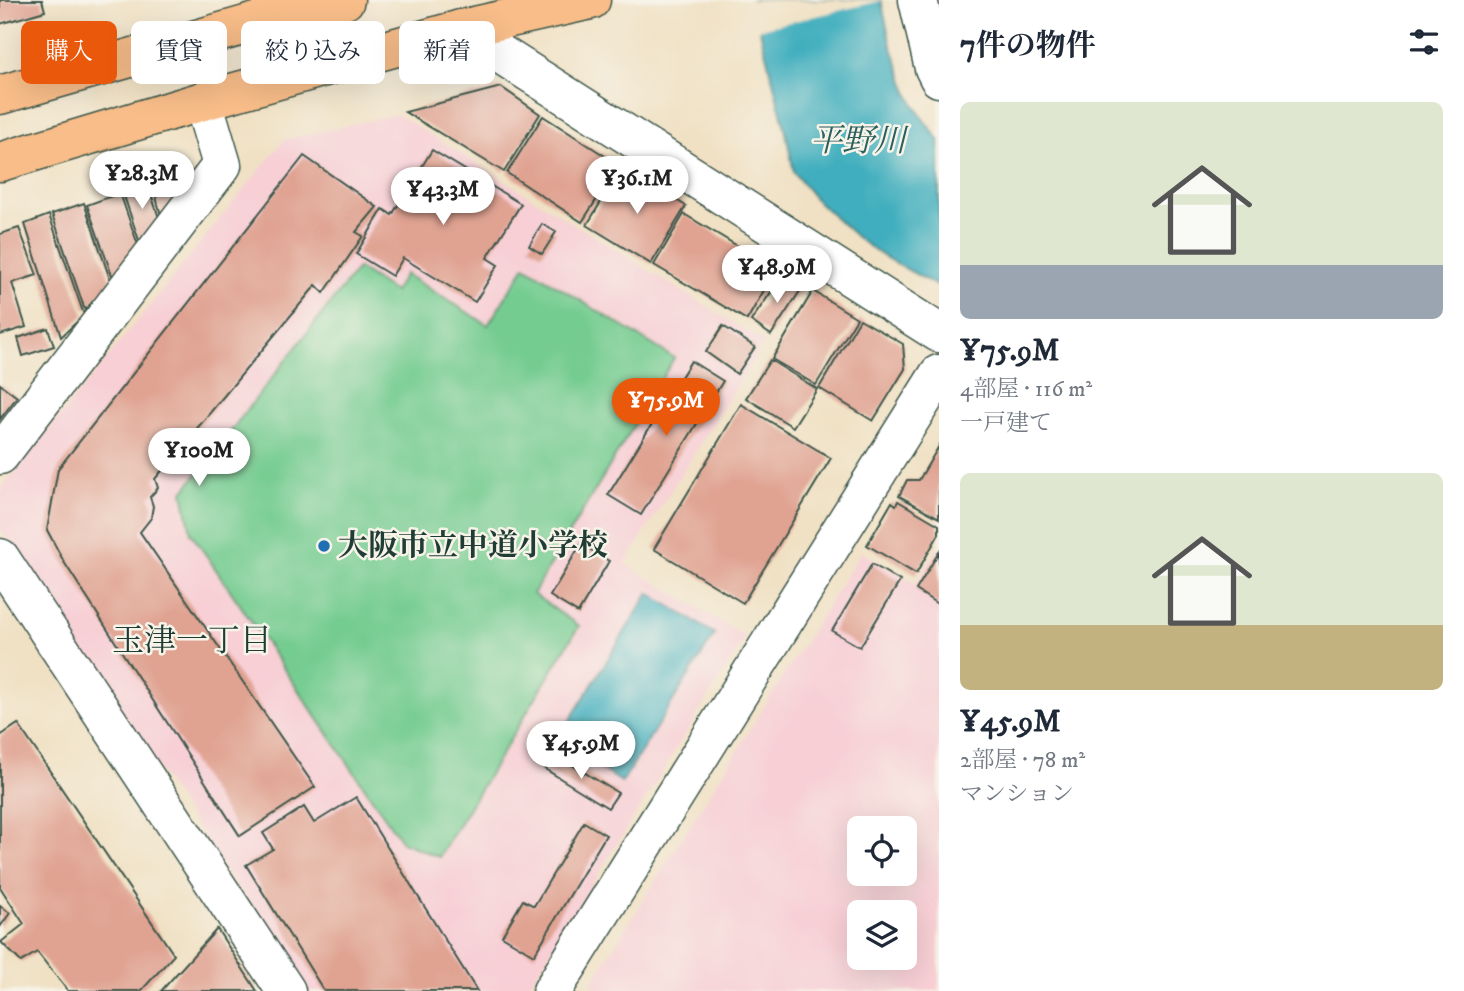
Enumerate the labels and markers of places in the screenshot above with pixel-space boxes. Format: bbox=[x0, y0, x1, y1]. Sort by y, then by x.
pin: ¥28.3M bbox=[85, 152, 199, 211]
pin: ¥36.1M bbox=[580, 156, 694, 216]
pin: ¥43.3M bbox=[386, 168, 500, 227]
pin: ¥48.9M bbox=[720, 246, 834, 305]
pin: ¥75.9M bbox=[609, 378, 723, 438]
pin: ¥100M bbox=[150, 428, 248, 488]
place label: 大阪市立中道小学校 bbox=[338, 528, 608, 565]
marker: 大阪市立中道小学校 bbox=[316, 538, 332, 554]
pin: ¥45.9M bbox=[524, 722, 638, 781]

